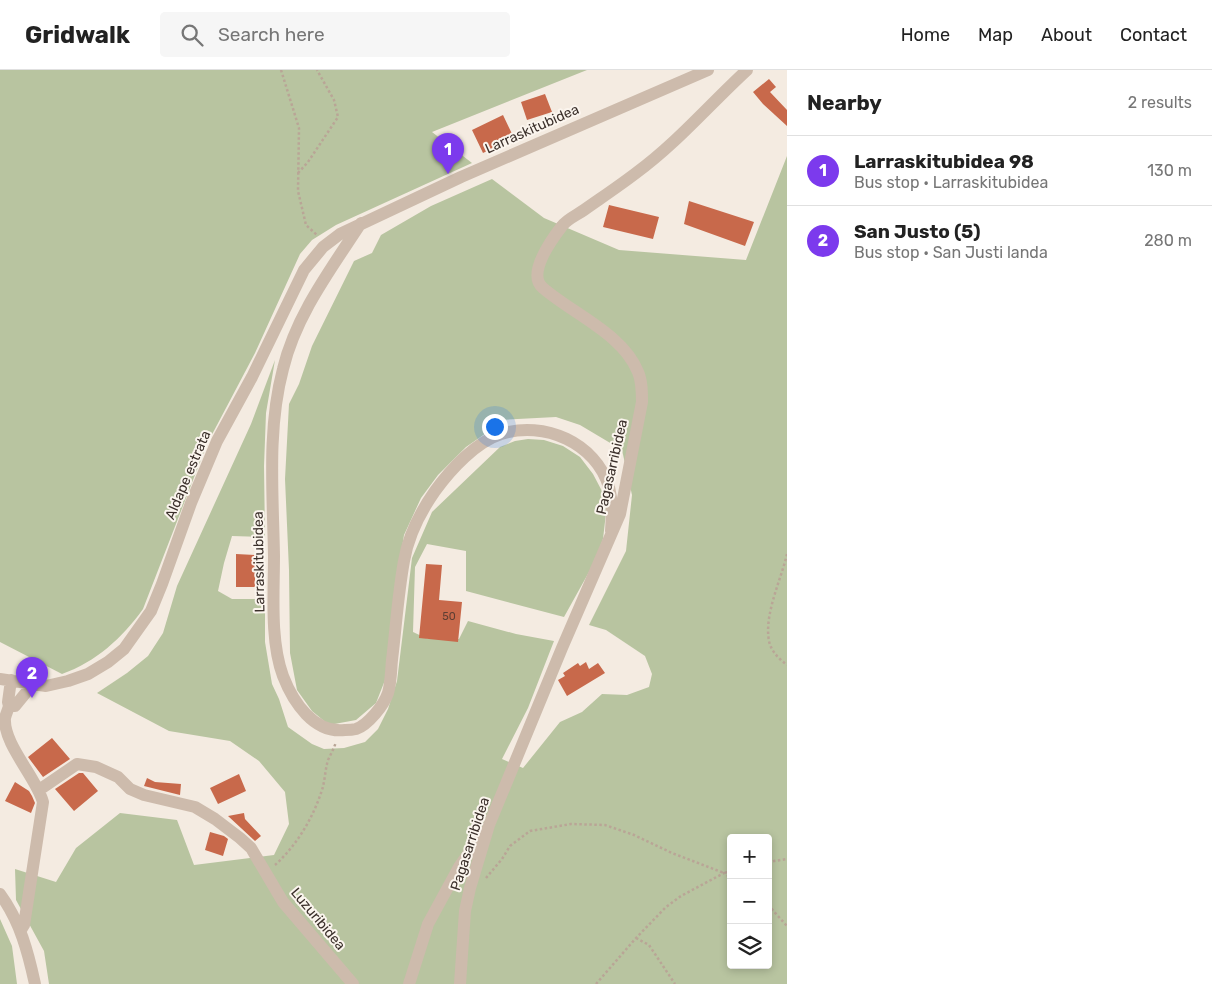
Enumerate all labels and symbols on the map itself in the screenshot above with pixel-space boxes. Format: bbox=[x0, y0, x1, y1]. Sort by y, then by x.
street label: Larraskitubidea bbox=[482, 101, 582, 157]
pin: 1 bbox=[432, 133, 464, 174]
your location bbox=[482, 414, 508, 440]
street label: Pagasarribidea bbox=[593, 418, 631, 516]
street label: Aldape estrata bbox=[162, 428, 214, 522]
street label: Larraskitubidea bbox=[250, 511, 268, 613]
house number: 50 bbox=[442, 610, 456, 623]
pin: 2 bbox=[16, 657, 48, 698]
street label: Pagasarribidea bbox=[447, 795, 493, 893]
street label: Luzuribidea bbox=[287, 884, 349, 954]

